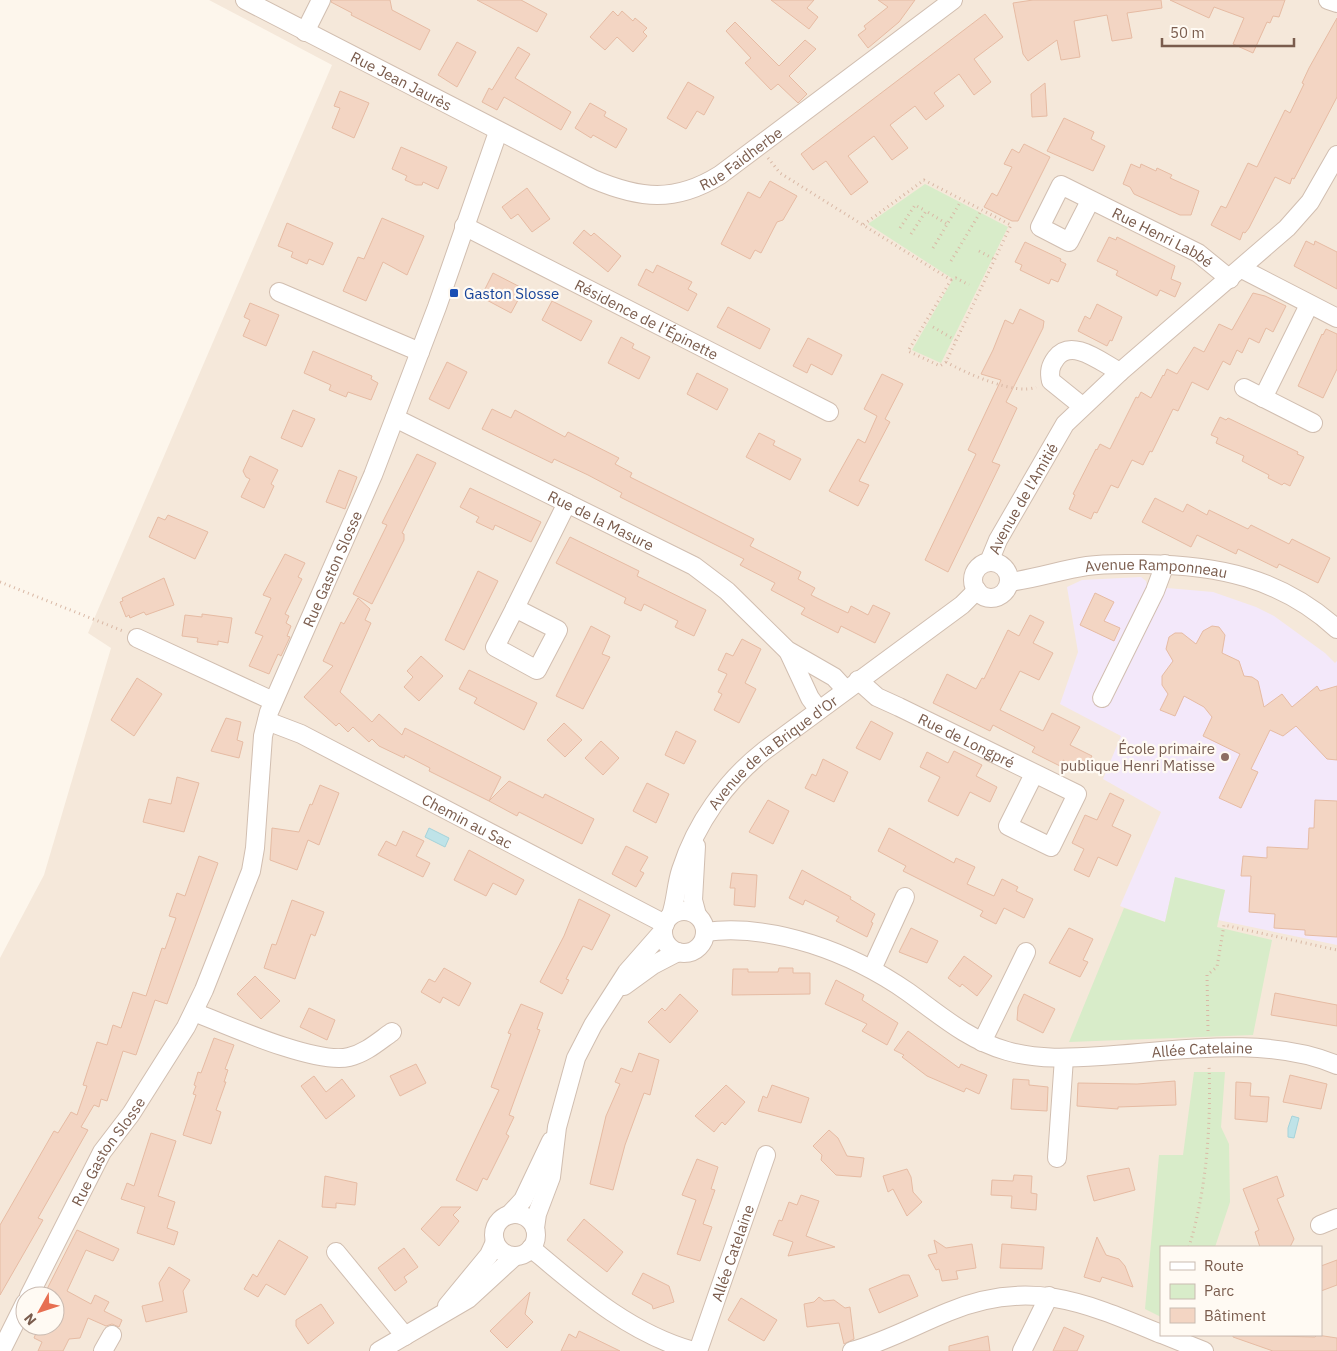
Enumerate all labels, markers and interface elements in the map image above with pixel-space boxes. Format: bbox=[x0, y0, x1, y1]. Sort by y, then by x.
scale bar bbox=[1162, 15, 1294, 47]
text: 50 m bbox=[1170, 23, 1205, 42]
street label: Rue Jean Jaurès bbox=[348, 47, 455, 114]
street label: Rue Faidherbe bbox=[696, 122, 786, 194]
street label: Rue Henri Labbé bbox=[1109, 203, 1217, 271]
street label: Résidence de l’Épinette bbox=[572, 275, 722, 364]
place label: Gaston Slosse bbox=[464, 284, 559, 303]
marker: Gaston Slosse bbox=[448, 287, 460, 299]
street label: Avenue de l'Amitié bbox=[984, 439, 1062, 557]
street label: Rue de la Masure bbox=[545, 486, 657, 554]
street label: Rue Gaston Slosse bbox=[298, 508, 366, 630]
street label: Avenue Ramponneau bbox=[1083, 554, 1229, 582]
street label: Avenue de la Brique d'Or bbox=[704, 690, 842, 813]
street label: Rue de Longpré bbox=[915, 708, 1018, 772]
place label: École primaire publique Henri Matisse bbox=[1060, 739, 1215, 775]
marker: École primaire publique Henri Matisse bbox=[1219, 751, 1231, 763]
street label: Chemin au Sac bbox=[419, 789, 516, 852]
street label: Allée Catelaine bbox=[1151, 1038, 1253, 1061]
street label: Rue Gaston Slosse bbox=[67, 1093, 149, 1209]
street label: Allée Catelaine bbox=[707, 1202, 758, 1304]
legend bbox=[1160, 1246, 1322, 1336]
text: Route bbox=[1204, 1256, 1244, 1275]
text: Parc bbox=[1204, 1281, 1234, 1300]
north arrow bbox=[15, 1286, 65, 1336]
text: Bâtiment bbox=[1204, 1306, 1266, 1325]
text: N bbox=[20, 1310, 40, 1329]

